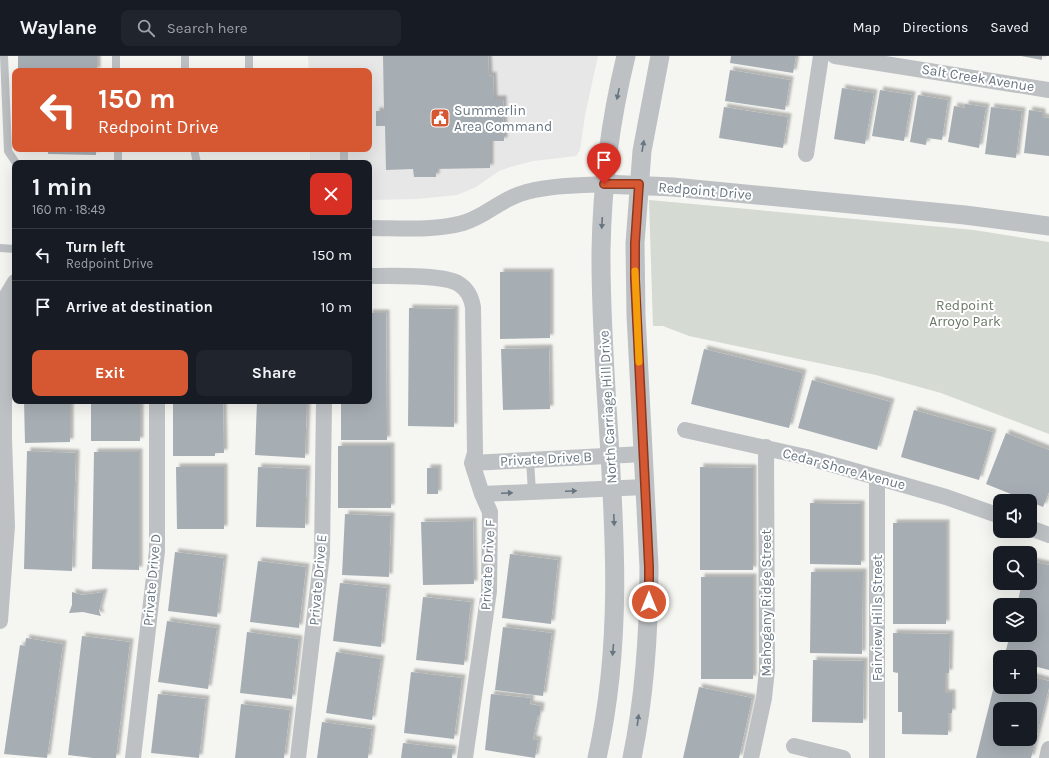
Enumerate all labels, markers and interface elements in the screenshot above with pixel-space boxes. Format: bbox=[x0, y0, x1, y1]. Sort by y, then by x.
search box bbox=[121, 10, 401, 46]
text: Waylane bbox=[20, 17, 97, 39]
icon: search bbox=[135, 17, 157, 39]
text: Search here bbox=[167, 19, 247, 37]
text: Map bbox=[853, 19, 881, 36]
text: Directions bbox=[903, 19, 968, 36]
text: Saved bbox=[990, 19, 1029, 36]
street label: Salt Creek Avenue bbox=[920, 61, 1036, 95]
text: 150 m bbox=[98, 82, 176, 115]
icon: left bbox=[32, 84, 84, 136]
one-way arrow bbox=[614, 88, 620, 100]
place label: Summerlin Area Command bbox=[454, 102, 552, 135]
public building icon: Summerlin Area Command bbox=[429, 107, 451, 129]
text: Redpoint Drive bbox=[98, 116, 219, 138]
one-way arrow bbox=[640, 139, 646, 152]
pin bbox=[587, 143, 621, 184]
icon: arrive bbox=[593, 149, 615, 171]
text: 1 min bbox=[32, 173, 92, 201]
button: close bbox=[310, 173, 352, 215]
street label: Redpoint Drive bbox=[658, 178, 752, 204]
text: 160 m · 18:49 bbox=[32, 202, 105, 217]
one-way arrow bbox=[599, 217, 606, 229]
text: Turn left bbox=[66, 238, 125, 256]
icon: left bbox=[32, 244, 54, 266]
text: 150 m bbox=[312, 246, 352, 264]
text: Redpoint Drive bbox=[66, 256, 153, 271]
icon: arrive bbox=[32, 296, 54, 318]
park label: Redpoint Arroyo Park bbox=[929, 297, 1001, 330]
text: Arrive at destination bbox=[66, 298, 213, 316]
text: 10 m bbox=[321, 298, 352, 316]
street label: North Carriage Hill Drive bbox=[595, 330, 621, 484]
button: Exit bbox=[32, 350, 188, 396]
button: Share bbox=[196, 350, 352, 396]
street label: Cedar Shore Avenue bbox=[781, 444, 907, 494]
street label: Private Drive B bbox=[500, 448, 592, 470]
one-way arrow bbox=[565, 487, 577, 494]
one-way arrow bbox=[501, 490, 513, 497]
map controls bbox=[993, 494, 1037, 746]
button: sound bbox=[993, 494, 1037, 538]
one-way arrow bbox=[611, 514, 617, 527]
street label: Private Drive F bbox=[477, 519, 499, 611]
street label: Mahogany Ridge Street bbox=[758, 529, 775, 677]
street label: Private Drive D bbox=[139, 533, 165, 627]
street label: Private Drive E bbox=[306, 534, 330, 626]
button: search bbox=[993, 546, 1037, 590]
street label: Fairview Hills Street bbox=[869, 555, 886, 681]
position arrow bbox=[628, 581, 670, 623]
button: layers bbox=[993, 598, 1037, 642]
one-way arrow bbox=[609, 644, 616, 656]
button: + bbox=[993, 650, 1037, 694]
button: − bbox=[993, 702, 1037, 746]
one-way arrow bbox=[635, 714, 641, 726]

